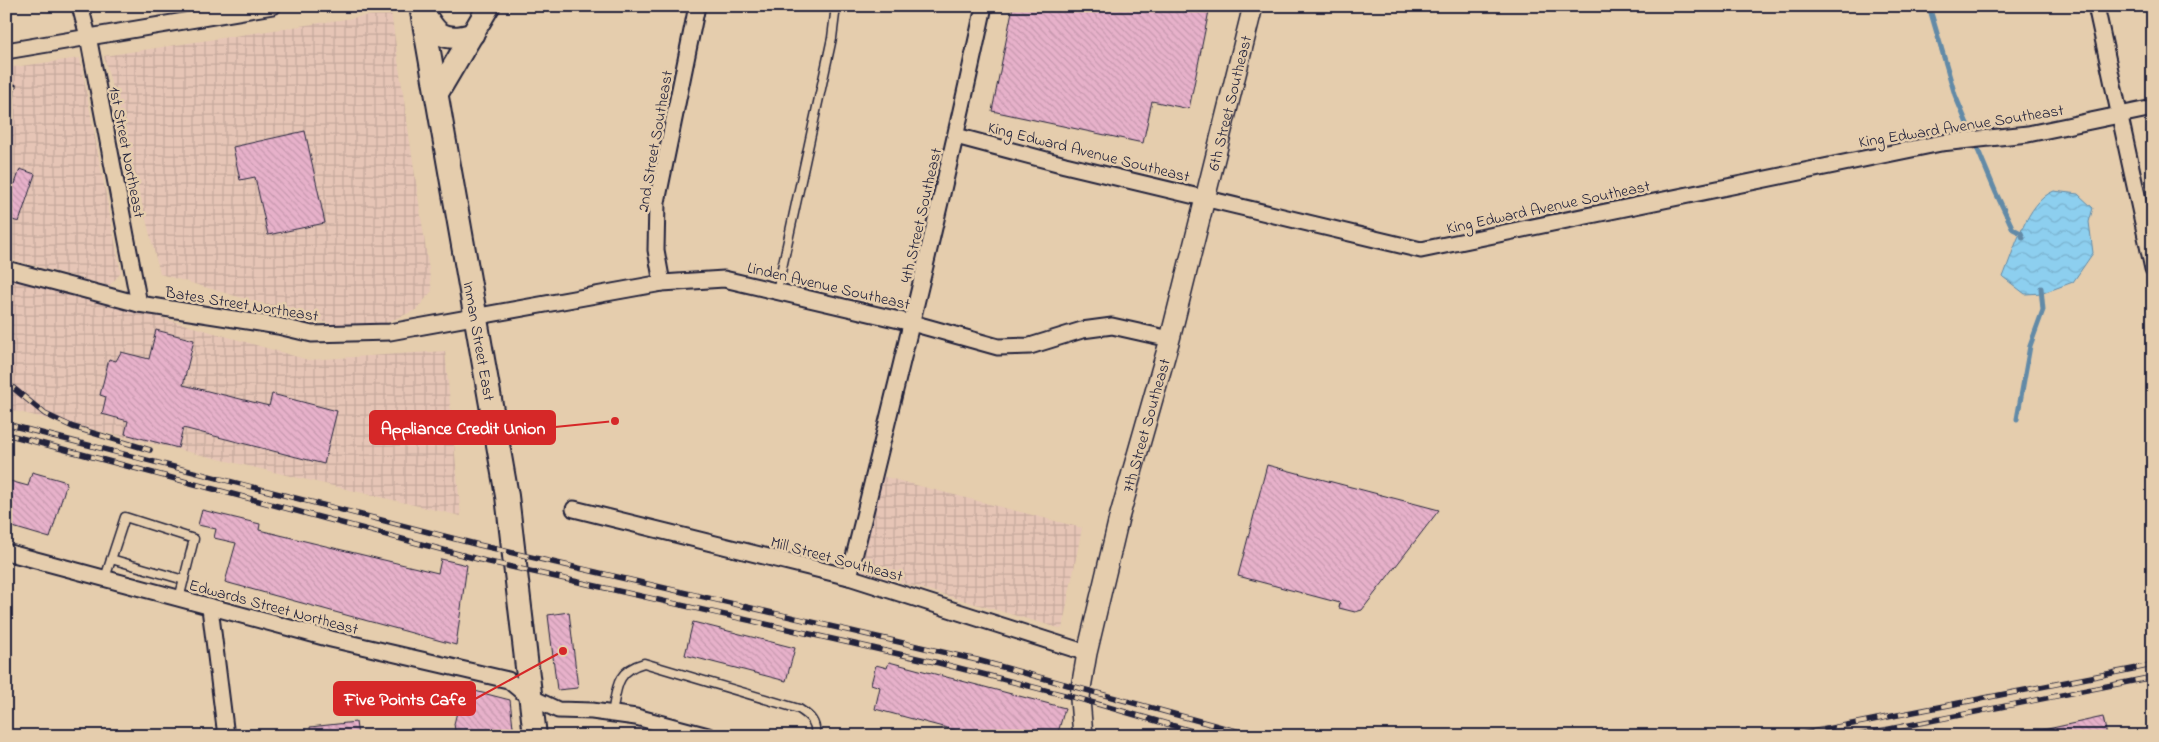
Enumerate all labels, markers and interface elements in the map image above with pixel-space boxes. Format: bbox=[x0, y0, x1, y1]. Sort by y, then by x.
street label: 6th Street Southeast bbox=[1202, 33, 1259, 173]
street label: 2nd Street Southeast bbox=[632, 68, 680, 214]
street label: 1st Street Northeast bbox=[102, 85, 151, 221]
street label: King Edward Avenue Southeast bbox=[1857, 99, 2066, 155]
street label: King Edward Avenue Southeast bbox=[985, 116, 1193, 190]
street label: 4th Street Southeast bbox=[895, 145, 949, 285]
street label: King Edward Avenue Southeast bbox=[1445, 175, 1653, 241]
street label: Linden Avenue Southeast bbox=[745, 257, 913, 318]
street label: Inman Street East bbox=[456, 280, 500, 403]
street label: Bates Street Northeast bbox=[162, 281, 321, 329]
street label: 7th Street Southeast bbox=[1117, 355, 1178, 495]
callout: Appliance Credit Union bbox=[370, 411, 555, 444]
text: Appliance Credit Union bbox=[381, 417, 545, 443]
street label: Mill Street Southeast bbox=[768, 531, 906, 589]
street label: Edwards Street Northeast bbox=[186, 574, 362, 642]
callout: Five Points Cafe bbox=[334, 682, 475, 715]
text: Five Points Cafe bbox=[343, 688, 467, 714]

